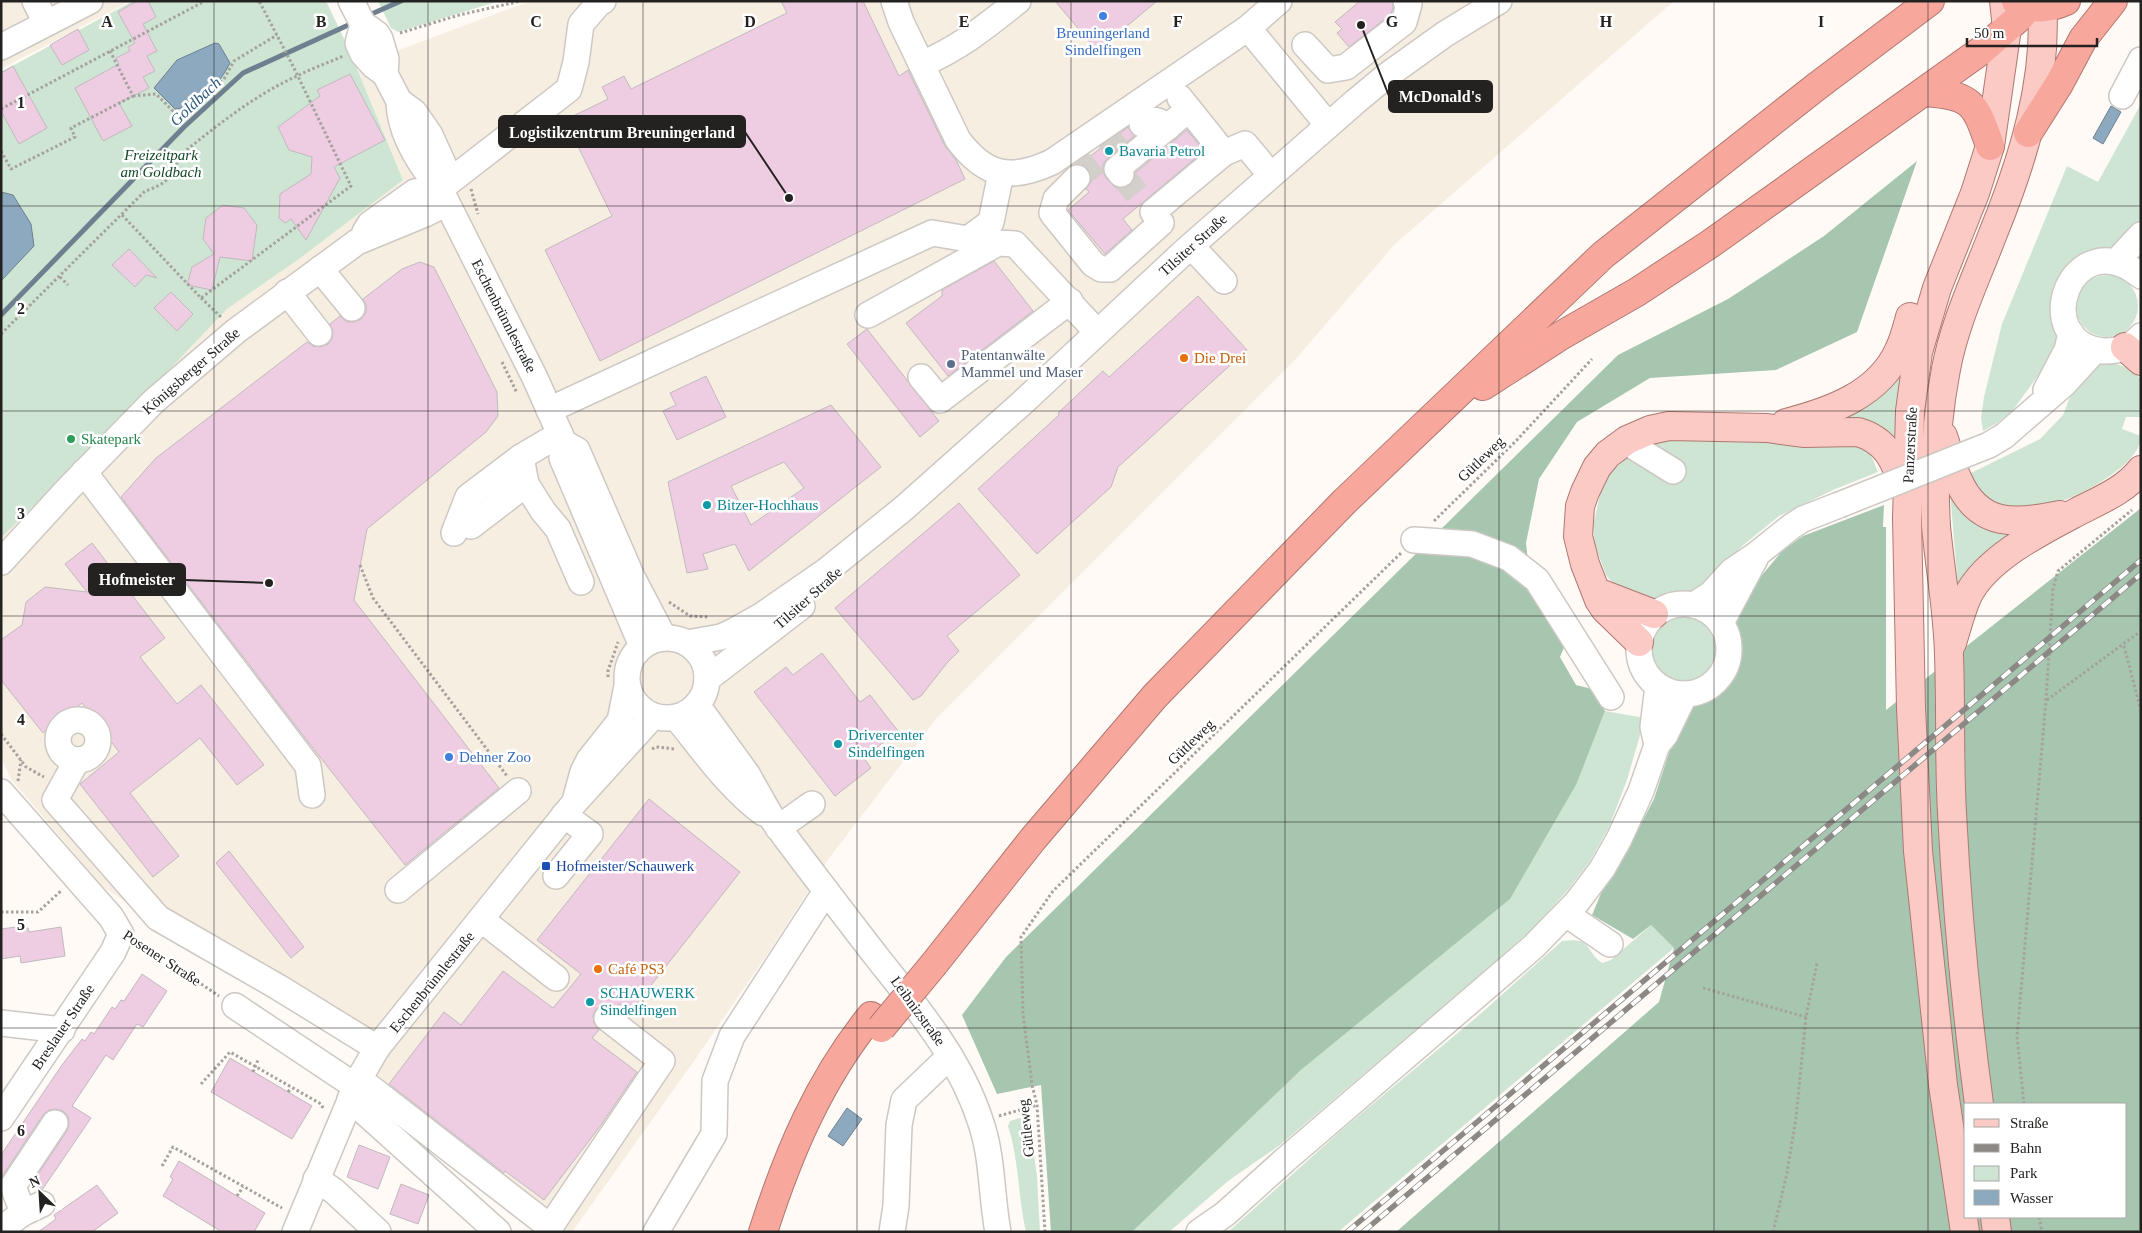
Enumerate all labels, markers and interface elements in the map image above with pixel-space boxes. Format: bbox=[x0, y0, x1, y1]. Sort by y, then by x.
marker: Breuningerland Sindelfingen bbox=[1097, 10, 1109, 22]
text: A bbox=[101, 13, 113, 30]
text: B bbox=[316, 13, 327, 30]
text: C bbox=[530, 13, 542, 30]
text: D bbox=[744, 13, 756, 30]
text: E bbox=[959, 13, 969, 30]
text: F bbox=[1173, 13, 1183, 30]
text: G bbox=[1386, 13, 1399, 30]
text: H bbox=[1600, 13, 1613, 30]
text: I bbox=[1818, 13, 1824, 30]
scale bar bbox=[1967, 15, 2097, 47]
place label: Breuningerland Sindelfingen bbox=[1056, 25, 1150, 58]
text: 50 m bbox=[1974, 25, 2005, 41]
water label: Goldbach bbox=[166, 74, 224, 129]
callout: McDonald's bbox=[1389, 81, 1492, 112]
text: McDonald's bbox=[1399, 88, 1481, 105]
text: 1 bbox=[17, 94, 25, 111]
callout: Logistikzentrum Breuningerland bbox=[499, 116, 745, 147]
text: Logistikzentrum Breuningerland bbox=[509, 124, 735, 142]
place label: Bavaria Petrol bbox=[1119, 143, 1205, 159]
marker: Bavaria Petrol bbox=[1103, 145, 1115, 157]
park label: Freizeitpark am Goldbach bbox=[120, 147, 202, 180]
street label: Tilsiter Straße bbox=[1156, 210, 1230, 279]
street label: Eschenbrünnlestraße bbox=[469, 257, 540, 376]
text: 2 bbox=[17, 300, 25, 317]
street label: Königsberger Straße bbox=[139, 324, 243, 418]
place label: Patentanwälte Mammel und Maser bbox=[961, 347, 1083, 380]
place label: Die Drei bbox=[1194, 350, 1246, 366]
marker: Die Drei bbox=[1178, 352, 1190, 364]
marker: Patentanwälte Mammel und Maser bbox=[945, 358, 957, 370]
street label: Panzerstraße bbox=[1900, 406, 1920, 484]
place label: Skatepark bbox=[81, 431, 141, 447]
marker: Skatepark bbox=[65, 433, 77, 445]
street label: Gütleweg bbox=[1454, 433, 1508, 485]
place label: Bitzer-Hochhaus bbox=[717, 497, 818, 513]
marker: Bitzer-Hochhaus bbox=[701, 499, 713, 511]
text: 3 bbox=[17, 505, 25, 522]
street label: Tilsiter Straße bbox=[771, 563, 845, 632]
callout: Hofmeister bbox=[89, 564, 185, 595]
text: Hofmeister bbox=[99, 571, 175, 588]
text: 4 bbox=[17, 711, 25, 728]
street label: Gütleweg bbox=[1164, 716, 1218, 768]
place label: Drivercenter Sindelfingen bbox=[848, 727, 925, 760]
marker: Drivercenter Sindelfingen bbox=[832, 738, 844, 750]
place label: Dehner Zoo bbox=[459, 749, 531, 765]
marker: Dehner Zoo bbox=[443, 751, 455, 763]
place label: Hofmeister/Schauwerk bbox=[556, 858, 695, 874]
marker: Hofmeister/Schauwerk bbox=[540, 860, 552, 872]
text: 5 bbox=[17, 916, 25, 933]
street label: Posener Straße bbox=[120, 927, 204, 989]
street label: Eschenbrünnlestraße bbox=[386, 928, 478, 1036]
place label: Café PS3 bbox=[608, 961, 664, 977]
marker: Café PS3 bbox=[592, 963, 604, 975]
street label: Leibnizstraße bbox=[888, 973, 949, 1049]
street label: Breslauer Straße bbox=[29, 981, 98, 1073]
place label: SCHAUWERK Sindelfingen bbox=[600, 985, 695, 1018]
marker: SCHAUWERK Sindelfingen bbox=[584, 996, 596, 1008]
street label: Gütleweg bbox=[1015, 1098, 1037, 1158]
legend bbox=[1964, 1103, 2127, 1218]
text: Straße bbox=[2010, 1115, 2049, 1131]
text: 6 bbox=[17, 1122, 25, 1139]
text: Bahn bbox=[2010, 1140, 2042, 1156]
text: Park bbox=[2010, 1165, 2038, 1181]
north arrow bbox=[15, 1168, 65, 1218]
text: N bbox=[27, 1173, 42, 1191]
text: Wasser bbox=[2010, 1190, 2053, 1206]

